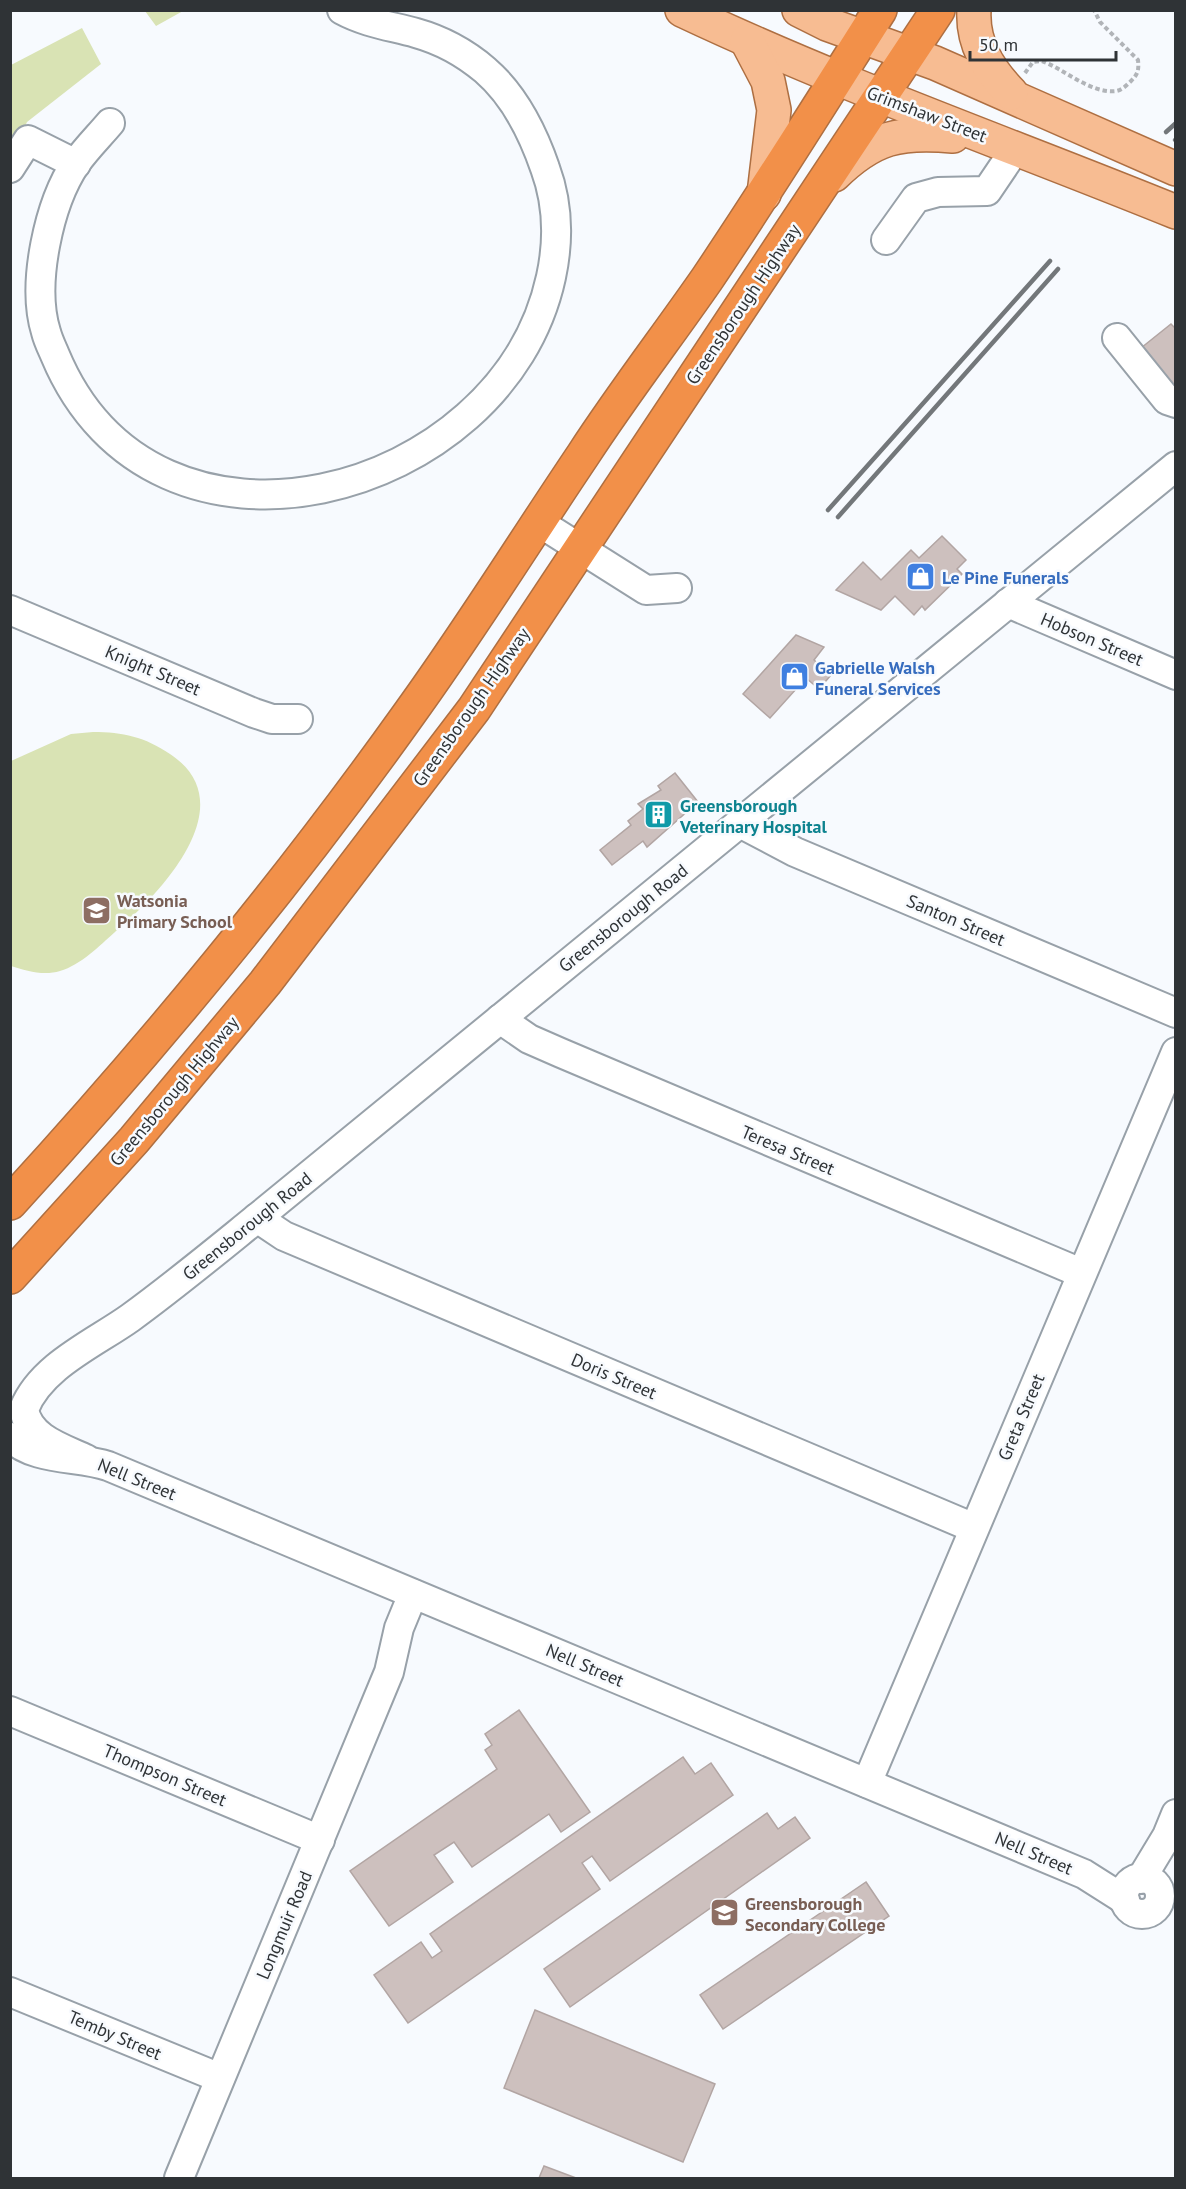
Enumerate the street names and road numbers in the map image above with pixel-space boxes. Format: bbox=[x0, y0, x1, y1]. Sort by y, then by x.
street label: Grimshaw Street bbox=[864, 81, 990, 147]
street label: Greensborough Highway bbox=[681, 219, 806, 389]
street label: Hobson Street bbox=[1037, 607, 1147, 671]
street label: Greensborough Highway bbox=[407, 623, 535, 791]
street label: Knight Street bbox=[102, 640, 204, 700]
street label: Greensborough Road bbox=[554, 859, 692, 977]
street label: Santon Street bbox=[903, 889, 1009, 951]
street label: Greensborough Highway bbox=[105, 1011, 244, 1171]
street label: Teresa Street bbox=[738, 1120, 838, 1180]
street label: Greensborough Road bbox=[178, 1167, 316, 1285]
street label: Doris Street bbox=[568, 1348, 660, 1404]
street label: Greta Street bbox=[992, 1370, 1050, 1464]
street label: Nell Street bbox=[94, 1453, 180, 1505]
street label: Nell Street bbox=[543, 1638, 627, 1692]
street label: Thompson Street bbox=[100, 1739, 230, 1811]
street label: Nell Street bbox=[992, 1826, 1076, 1880]
street label: Longmuir Road bbox=[251, 1867, 317, 1983]
street label: Temby Street bbox=[65, 2005, 165, 2065]

